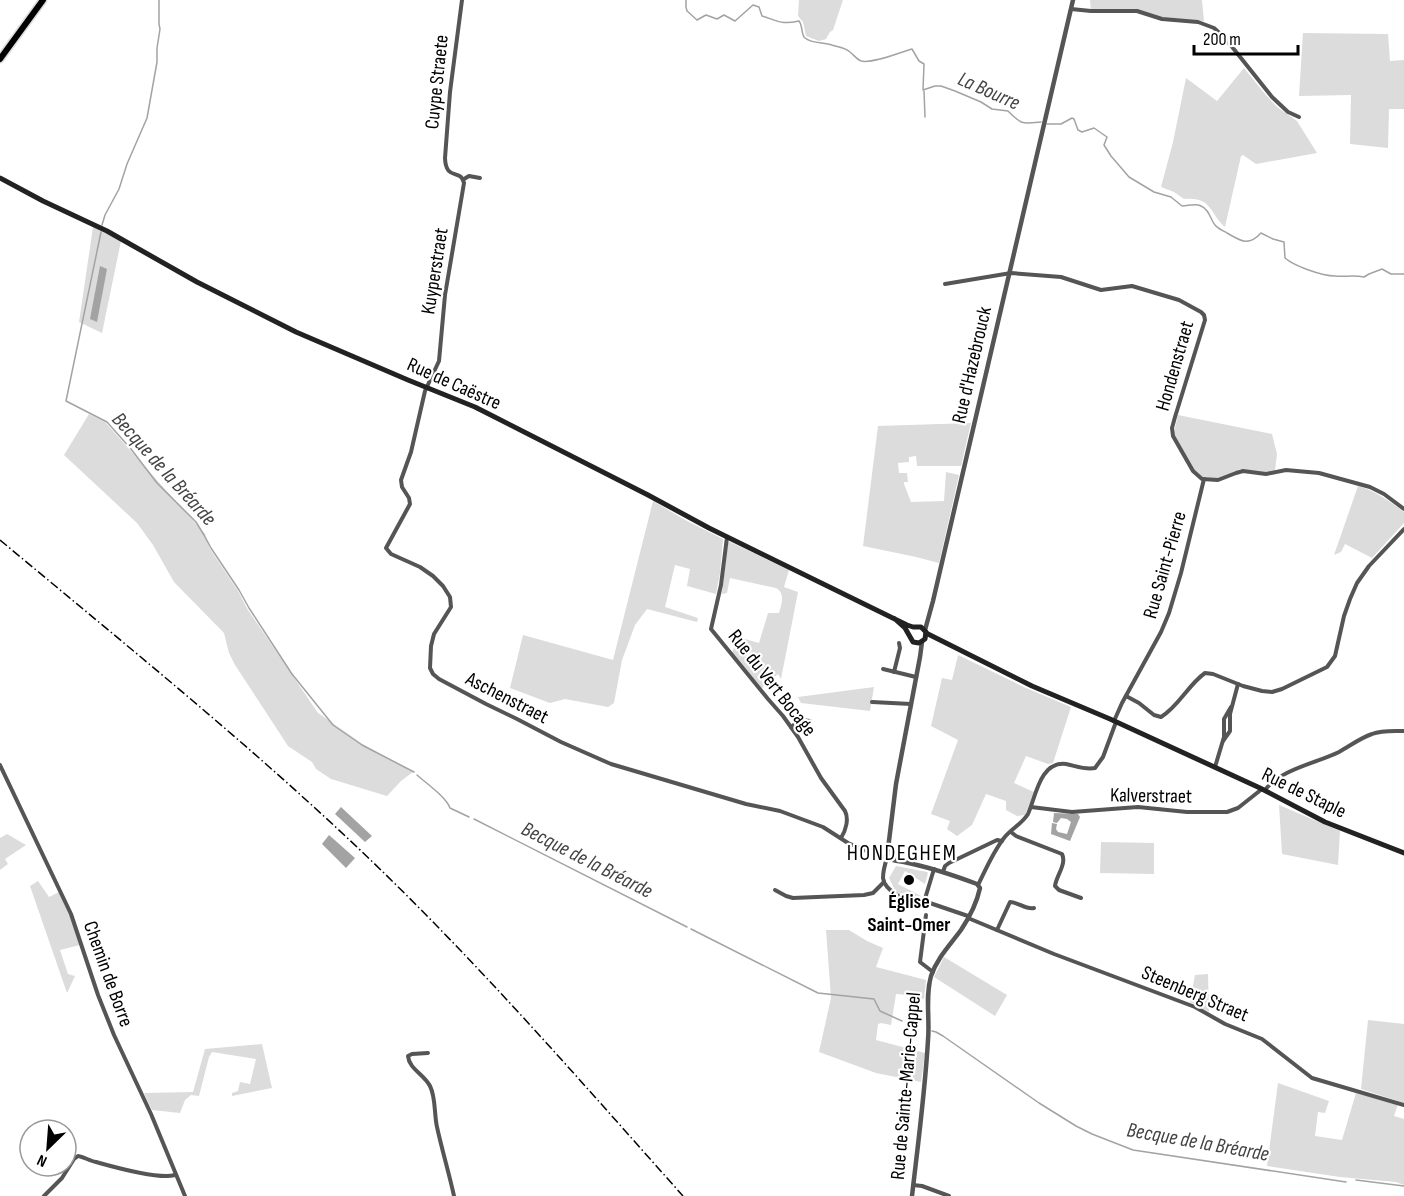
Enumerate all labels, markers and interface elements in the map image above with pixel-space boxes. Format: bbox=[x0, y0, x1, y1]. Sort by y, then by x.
scale bar bbox=[1194, 18, 1298, 56]
text: 200 m bbox=[1203, 29, 1241, 50]
street label: Cuype Straete bbox=[420, 34, 454, 130]
water label: La Bourre bbox=[954, 66, 1024, 116]
street label: Kuyperstraet bbox=[416, 226, 454, 316]
street label: Rue d'Hazebrouck bbox=[947, 304, 997, 426]
street label: Hondenstraet bbox=[1151, 318, 1199, 414]
street label: Rue de Caëstre bbox=[403, 353, 505, 415]
water label: Becque de la Bréarde bbox=[107, 407, 221, 531]
street label: Rue Saint-Pierre bbox=[1138, 509, 1192, 621]
street label: Rue du Vert Bocage bbox=[723, 625, 821, 741]
street label: Aschenstraet bbox=[461, 667, 552, 729]
street label: Rue de Staple bbox=[1258, 762, 1350, 824]
street label: Kalverstraet bbox=[1110, 783, 1192, 809]
water label: Becque de la Bréarde bbox=[517, 816, 657, 904]
district label: HONDEGHEM bbox=[847, 840, 957, 867]
marker: Église Saint-Omer bbox=[902, 873, 916, 887]
place label: Église Saint-Omer bbox=[868, 890, 950, 937]
street label: Chemin de Borre bbox=[78, 918, 138, 1030]
street label: Steenberg Straet bbox=[1138, 961, 1252, 1027]
street label: Rue de Sainte-Marie-Cappel bbox=[886, 991, 926, 1181]
water label: Becque de la Bréarde bbox=[1125, 1117, 1271, 1167]
north arrow bbox=[18, 1118, 78, 1178]
text: N bbox=[34, 1150, 50, 1171]

